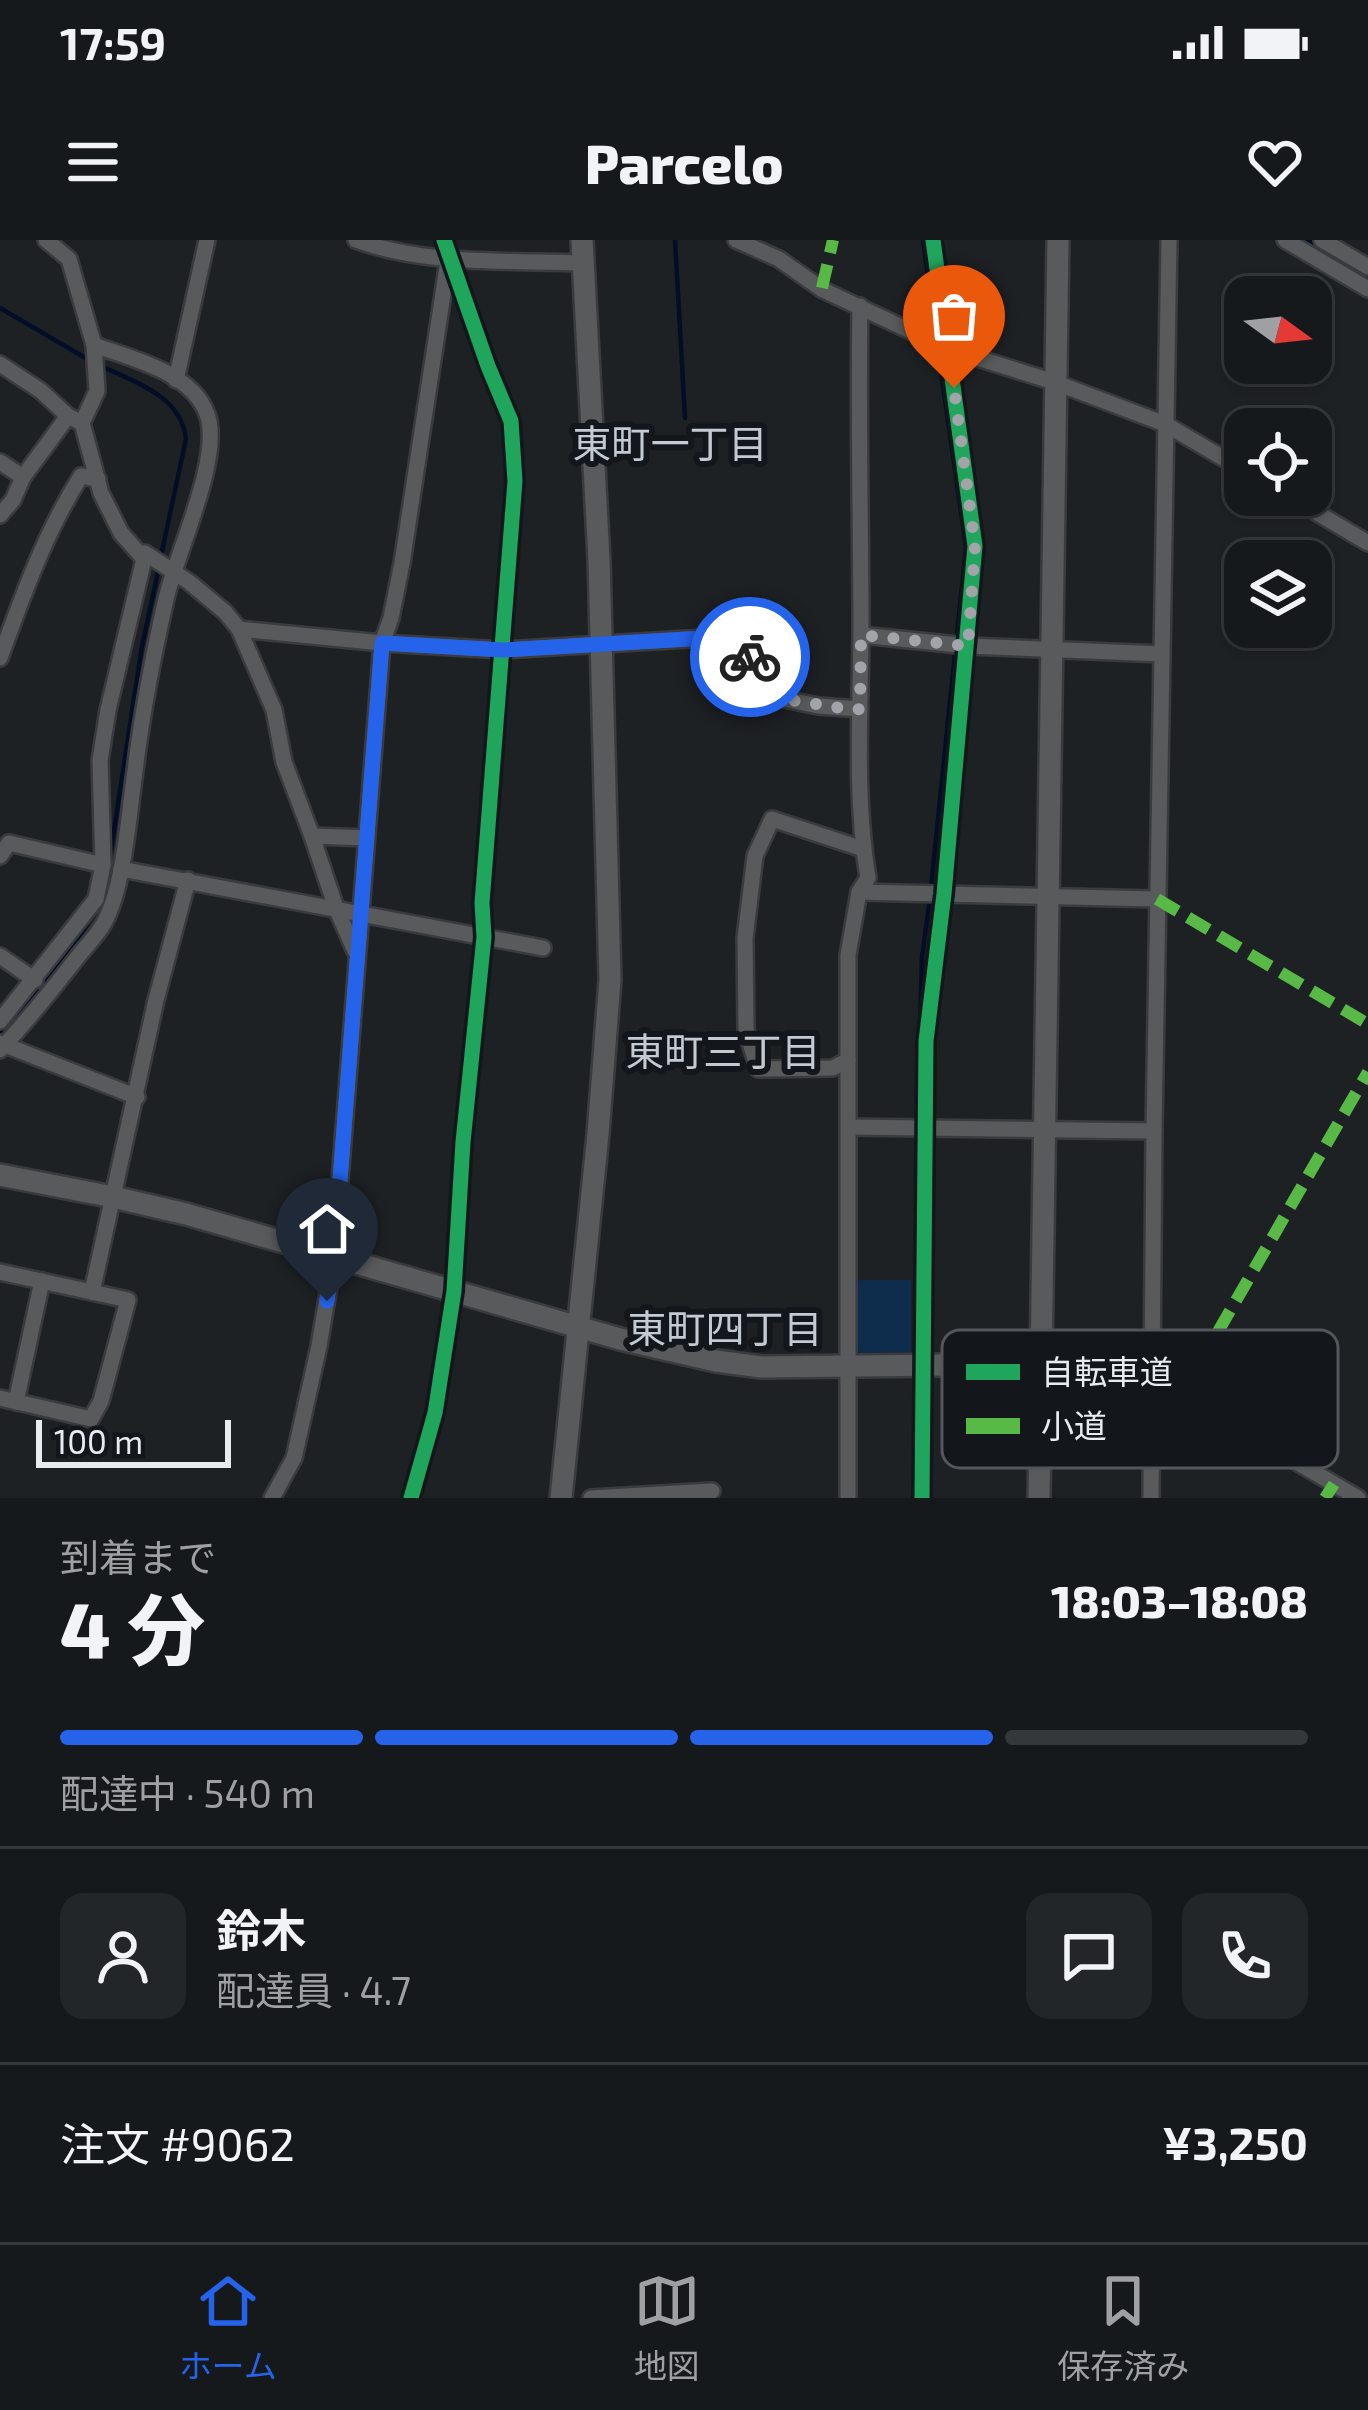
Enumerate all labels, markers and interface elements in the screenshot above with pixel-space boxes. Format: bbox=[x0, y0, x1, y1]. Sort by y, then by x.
text: 17:59 bbox=[60, 15, 166, 69]
icon: menu bbox=[60, 129, 126, 195]
icon: heart bbox=[1242, 129, 1308, 195]
text: Parcelo bbox=[585, 130, 783, 195]
pin bbox=[903, 265, 1005, 388]
north arrow bbox=[1224, 276, 1332, 384]
map controls bbox=[1224, 276, 1332, 648]
icon: bag bbox=[921, 283, 987, 349]
button: locate bbox=[1224, 408, 1332, 516]
district label: 東町一丁目 bbox=[572, 419, 768, 466]
button: layers bbox=[1224, 540, 1332, 648]
courier bbox=[690, 597, 810, 717]
icon: bike bbox=[717, 624, 783, 690]
district label: 東町三丁目 bbox=[625, 1027, 821, 1074]
pin bbox=[276, 1178, 378, 1301]
icon: home bbox=[294, 1196, 360, 1262]
district label: 東町四丁目 bbox=[627, 1304, 823, 1351]
legend bbox=[942, 1330, 1338, 1468]
text: 自転車道 bbox=[1041, 1351, 1173, 1391]
text: 小道 bbox=[1041, 1405, 1107, 1445]
scale bar bbox=[36, 1414, 231, 1467]
text: 100 m bbox=[54, 1421, 143, 1461]
text: 到着まで bbox=[60, 1533, 216, 1580]
text: 18:03–18:08 bbox=[1051, 1573, 1308, 1627]
text: 4 分 bbox=[60, 1581, 205, 1675]
text: 配達中 · 540 m bbox=[60, 1769, 315, 1816]
button: person bbox=[60, 1893, 186, 2019]
button: chat bbox=[1026, 1893, 1152, 2019]
button: phone bbox=[1182, 1893, 1308, 2019]
text: 鈴木 bbox=[216, 1902, 306, 1956]
text: 配達員 · 4.7 bbox=[216, 1966, 411, 2013]
text: ¥3,250 bbox=[1162, 2115, 1308, 2169]
text: 注文 #9062 bbox=[60, 2116, 295, 2170]
tab: ホーム bbox=[179, 2268, 277, 2388]
tab: 地図 bbox=[634, 2268, 700, 2388]
tab: 保存済み bbox=[1057, 2268, 1189, 2388]

